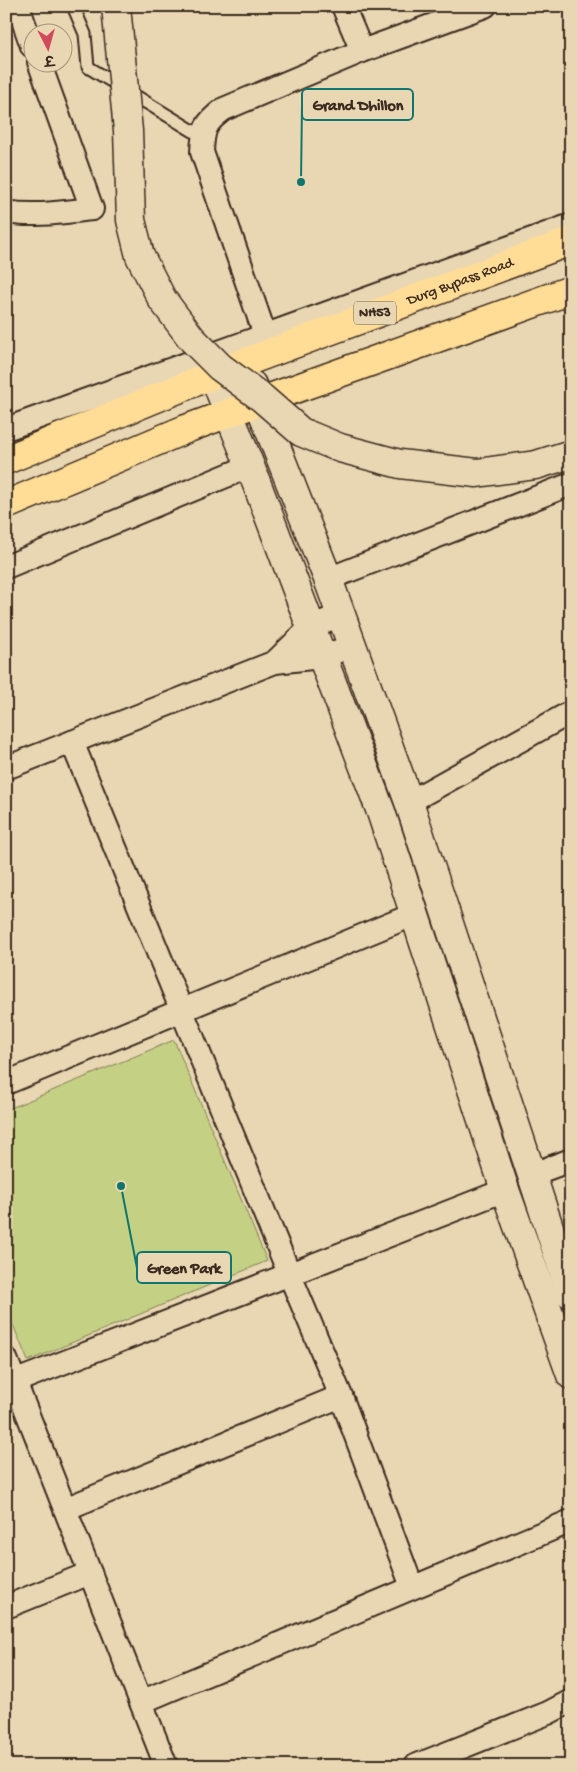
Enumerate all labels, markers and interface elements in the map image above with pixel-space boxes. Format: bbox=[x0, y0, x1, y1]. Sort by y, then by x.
north arrow bbox=[22, 22, 72, 72]
text: उ bbox=[42, 49, 57, 68]
callout: Grand Dhillon bbox=[302, 89, 413, 120]
text: Grand Dhillon bbox=[313, 98, 404, 117]
street label: Durg Bypass Road bbox=[404, 254, 517, 311]
road number: NH53 bbox=[354, 302, 396, 324]
callout: Green Park bbox=[137, 1252, 231, 1283]
text: Green Park bbox=[147, 1261, 223, 1280]

